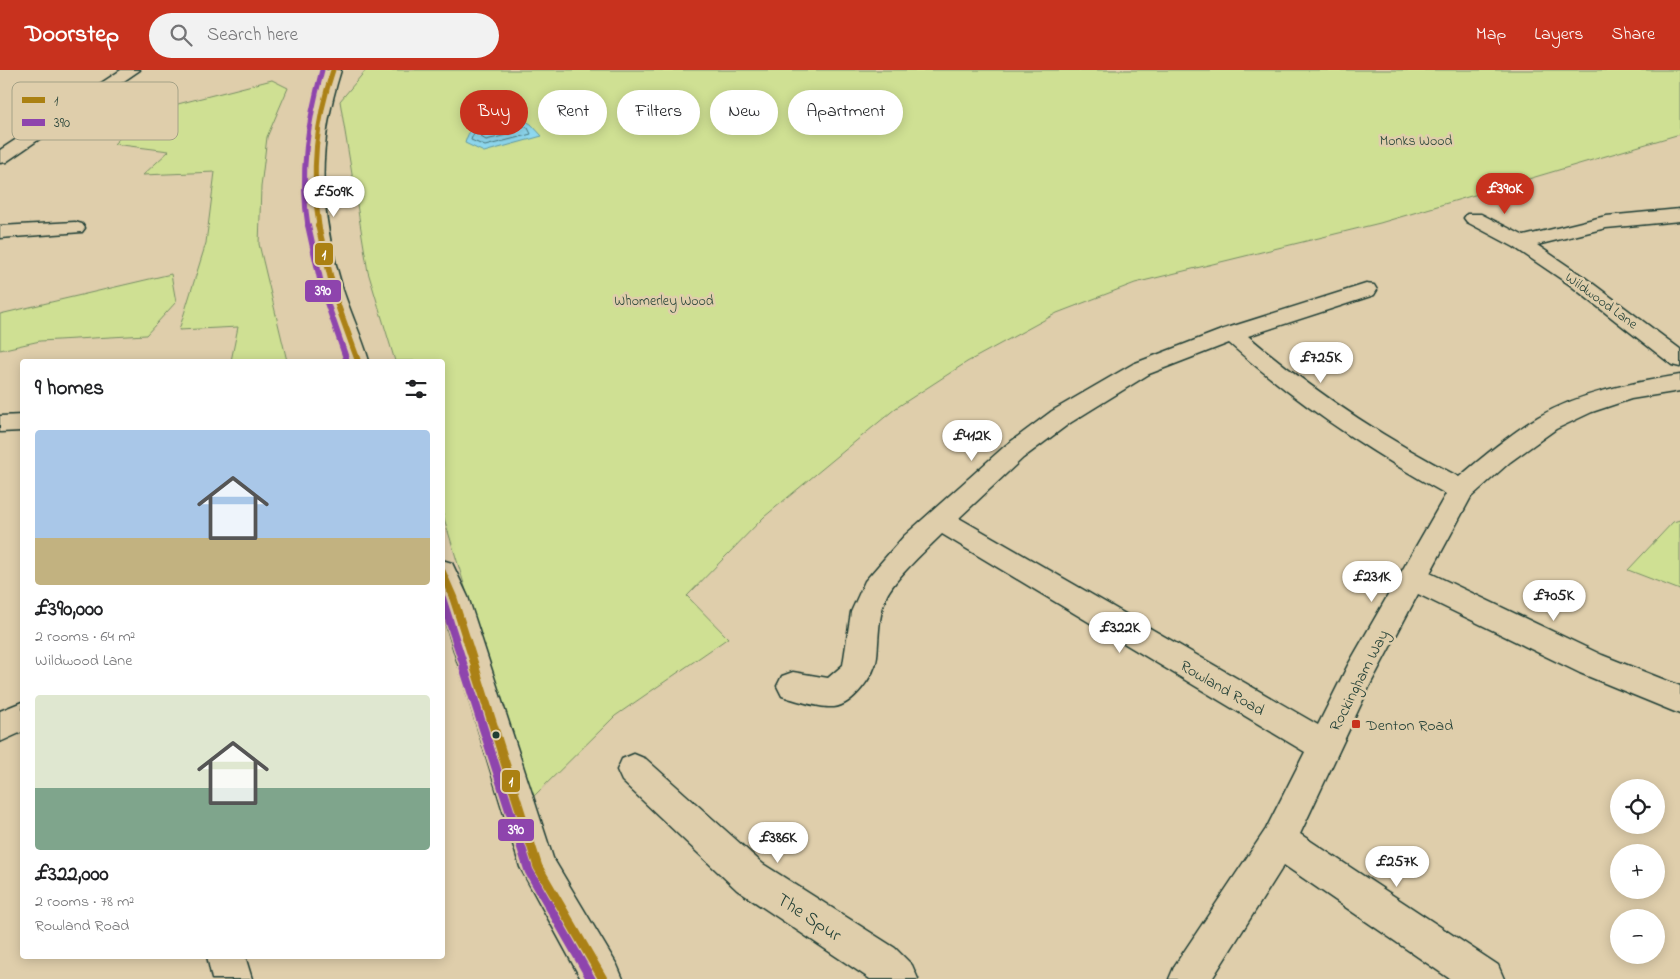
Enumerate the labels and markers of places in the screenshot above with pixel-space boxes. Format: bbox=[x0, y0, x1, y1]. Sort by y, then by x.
pin: £390K bbox=[1470, 172, 1540, 215]
pin: £509K bbox=[299, 176, 369, 218]
pin: £725K bbox=[1286, 342, 1356, 384]
pin: £412K bbox=[937, 420, 1007, 462]
pin: £231K bbox=[1337, 560, 1407, 603]
pin: £705K bbox=[1519, 580, 1589, 622]
pin: £322K bbox=[1085, 612, 1155, 654]
place label: Denton Road bbox=[1365, 714, 1453, 738]
marker: Denton Road bbox=[1350, 718, 1362, 730]
unlabelled marker bbox=[491, 730, 501, 740]
pin: £386K bbox=[743, 822, 813, 864]
pin: £257K bbox=[1362, 846, 1432, 888]

